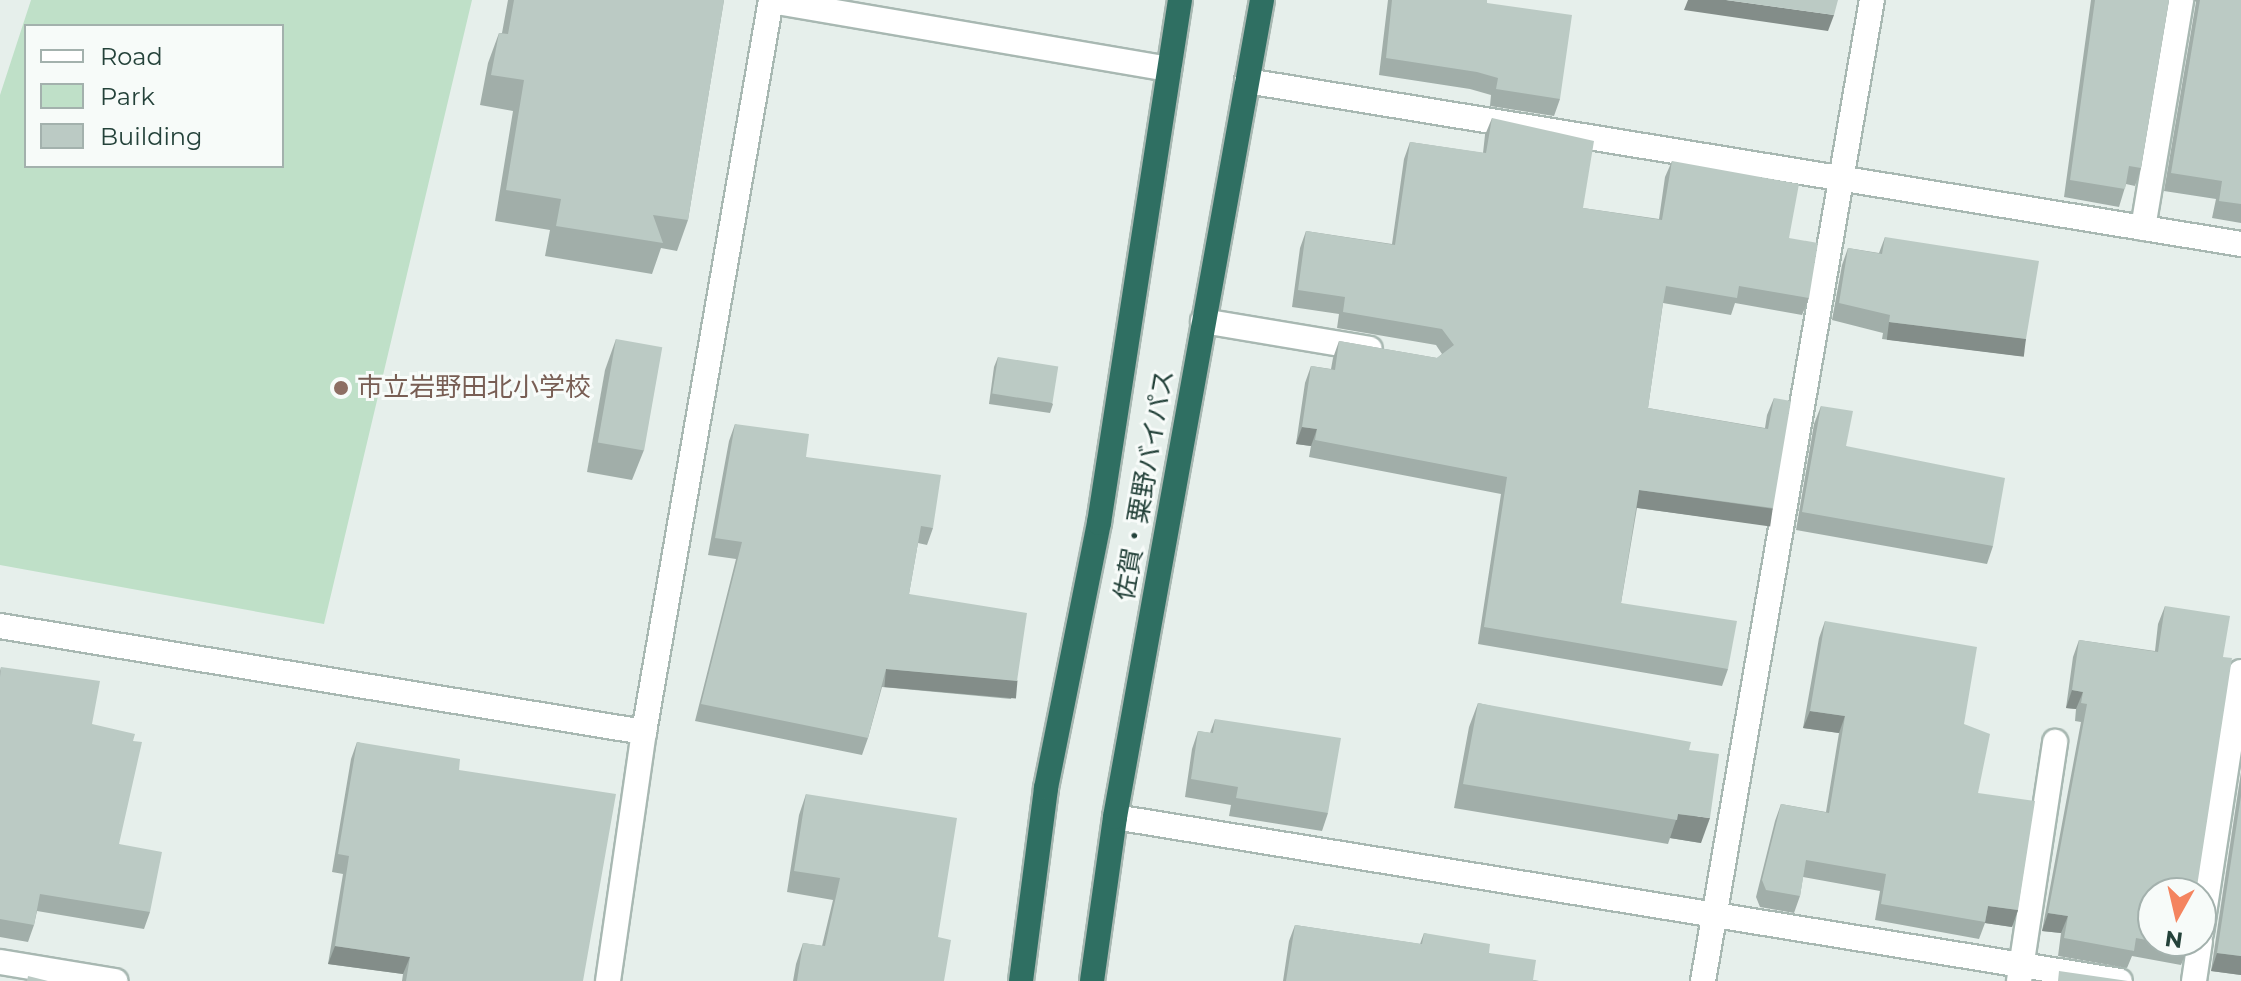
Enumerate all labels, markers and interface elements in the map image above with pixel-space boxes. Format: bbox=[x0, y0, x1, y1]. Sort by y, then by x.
legend bbox=[24, 24, 284, 168]
text: Road bbox=[100, 42, 163, 71]
text: Park bbox=[100, 82, 155, 111]
text: Building bbox=[100, 122, 203, 151]
street label: 佐賀・粟野バイパス bbox=[1109, 367, 1181, 603]
place label: 市立岩野田北小学校 bbox=[357, 372, 591, 404]
marker: 市立岩野田北小学校 bbox=[332, 379, 350, 397]
north arrow bbox=[2137, 877, 2217, 957]
text: N bbox=[2163, 925, 2185, 954]

